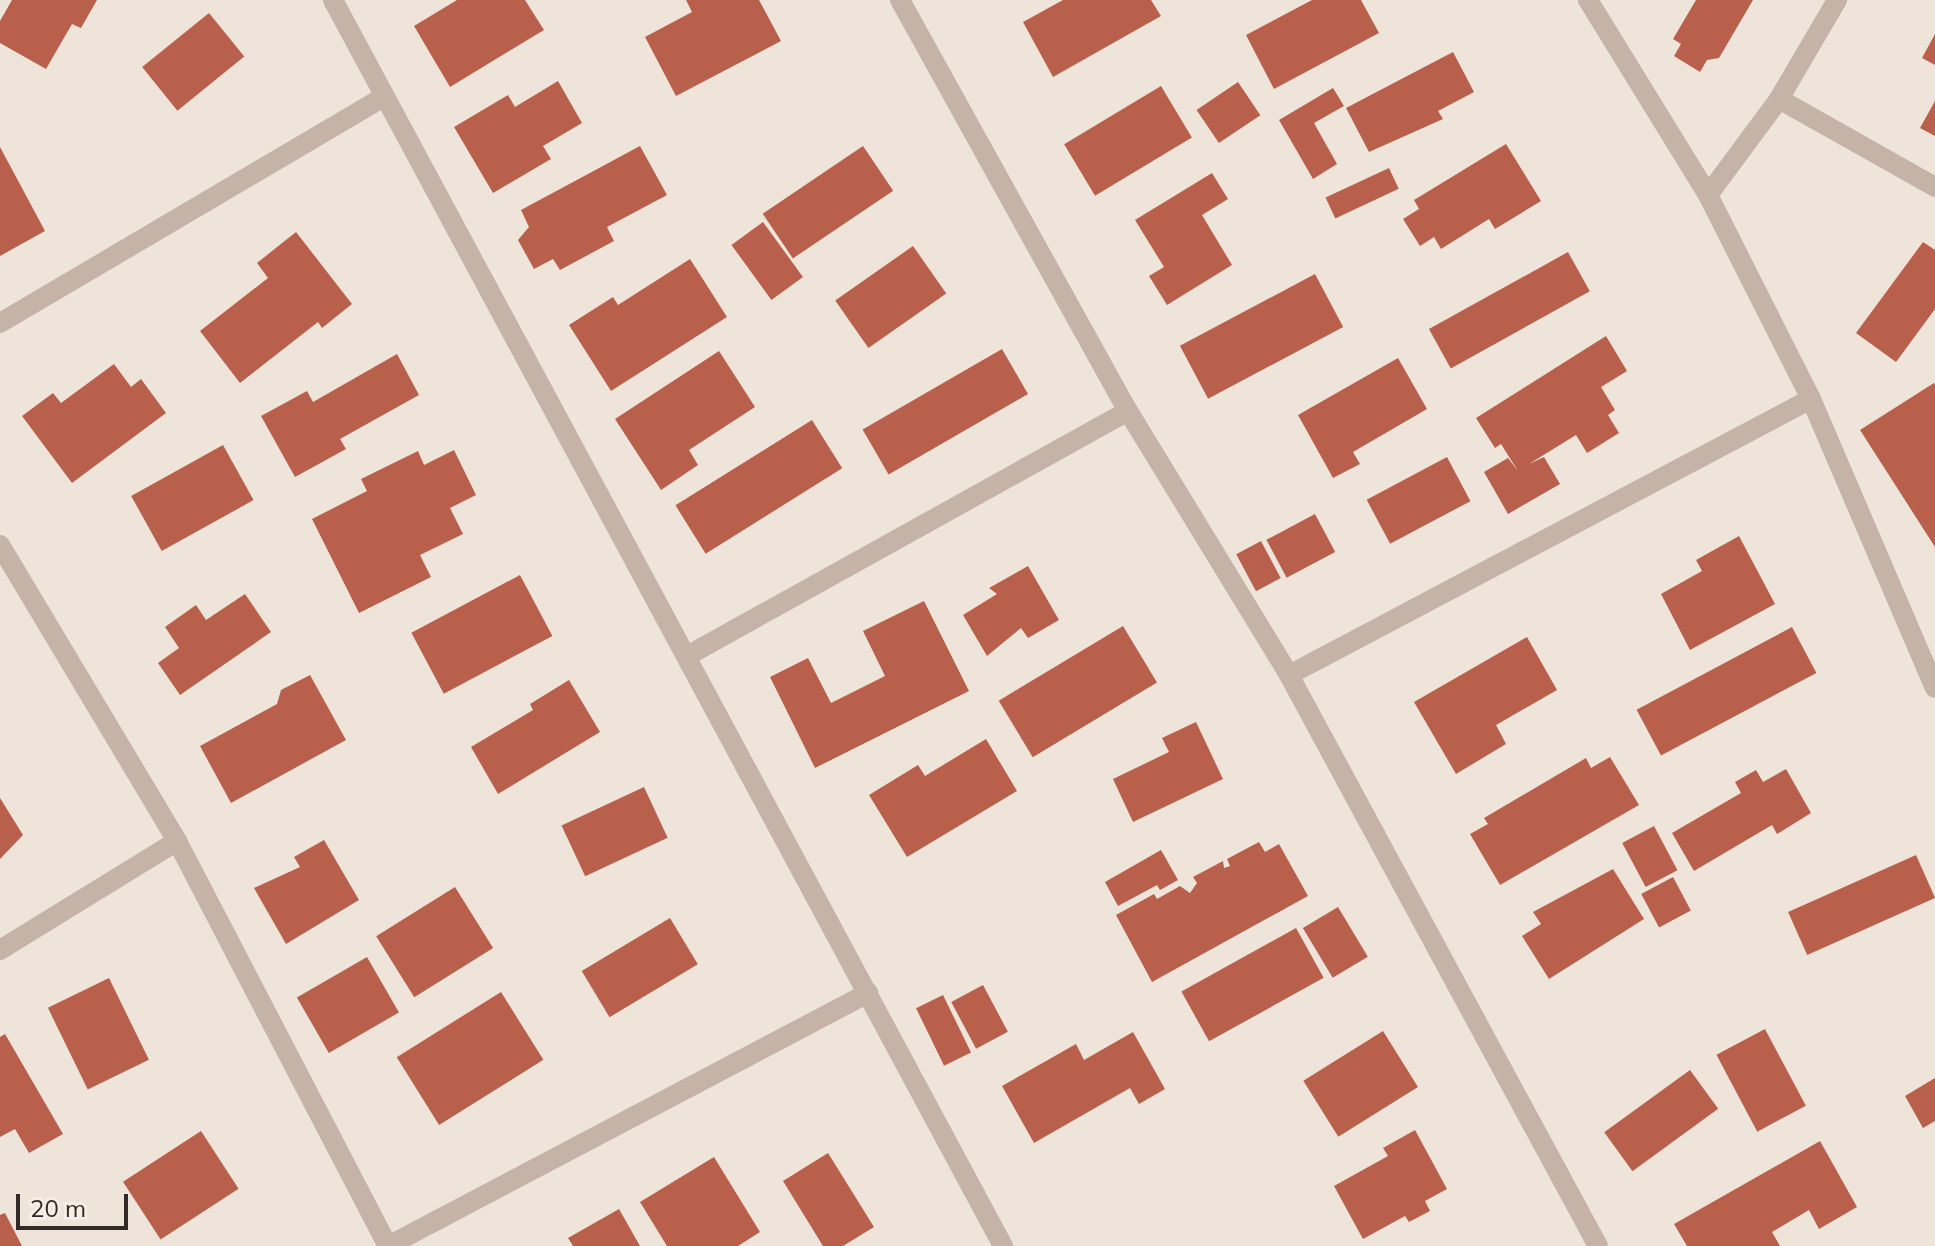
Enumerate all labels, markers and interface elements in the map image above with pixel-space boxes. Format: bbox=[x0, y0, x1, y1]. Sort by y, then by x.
scale bar bbox=[20, 1178, 132, 1228]
text: 20 m bbox=[30, 1193, 86, 1223]

